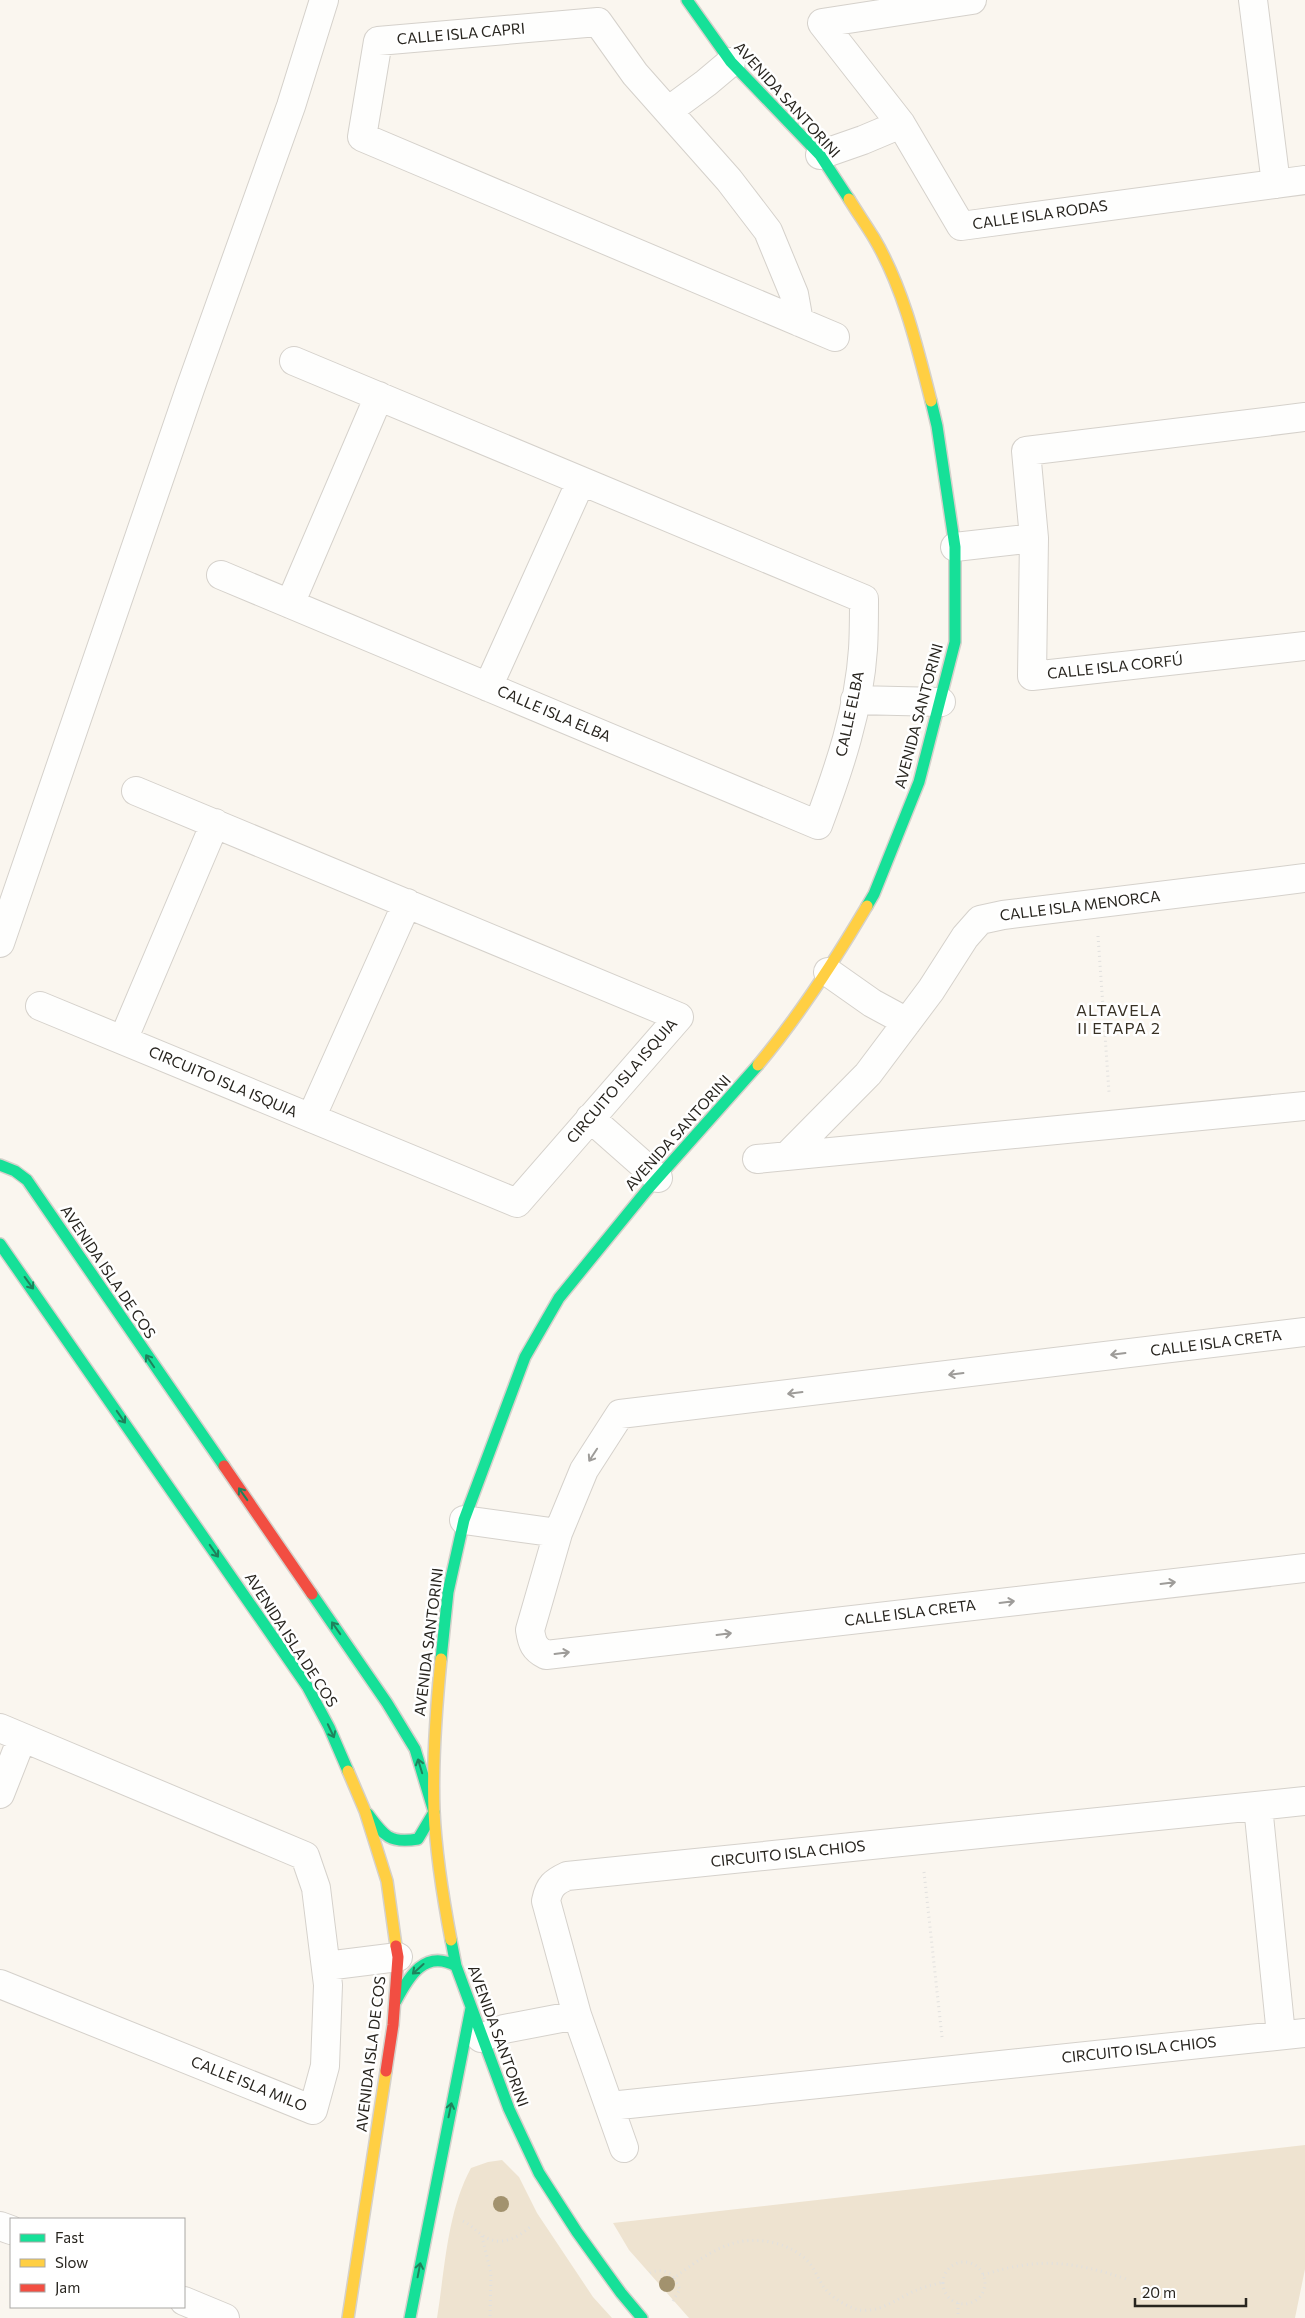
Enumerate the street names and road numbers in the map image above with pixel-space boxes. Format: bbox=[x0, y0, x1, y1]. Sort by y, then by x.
street label: CALLE ISLA CAPRI bbox=[396, 18, 526, 48]
street label: AVENIDA SANTORINI bbox=[731, 38, 844, 161]
street label: CALLE ISLA RODAS bbox=[971, 196, 1109, 232]
street label: AVENIDA SANTORINI bbox=[890, 641, 946, 790]
street label: CALLE ISLA CORFÚ bbox=[1046, 649, 1184, 682]
street label: CALLE ELBA bbox=[831, 669, 867, 758]
street label: CALLE ISLA ELBA bbox=[495, 681, 614, 745]
street label: CALLE ISLA MENORCA bbox=[999, 886, 1161, 924]
street label: CIRCUITO ISLA ISQUIA bbox=[562, 1014, 680, 1146]
street label: CIRCUITO ISLA ISQUIA bbox=[146, 1042, 300, 1121]
street label: AVENIDA SANTORINI bbox=[621, 1071, 734, 1194]
street label: AVENIDA ISLA DE COS bbox=[58, 1201, 160, 1342]
street label: CALLE ISLA CRETA bbox=[1149, 1325, 1283, 1359]
street label: AVENIDA SANTORINI bbox=[410, 1567, 446, 1717]
street label: AVENIDA ISLA DE COS bbox=[242, 1569, 342, 1710]
street label: CALLE ISLA CRETA bbox=[843, 1595, 977, 1629]
street label: CIRCUITO ISLA CHIOS bbox=[710, 1836, 866, 1870]
street label: AVENIDA SANTORINI bbox=[465, 1962, 533, 2109]
street label: AVENIDA ISLA DE COS bbox=[352, 1975, 389, 2133]
street label: CIRCUITO ISLA CHIOS bbox=[1061, 2032, 1217, 2066]
street label: CALLE ISLA MILO bbox=[189, 2052, 310, 2115]

